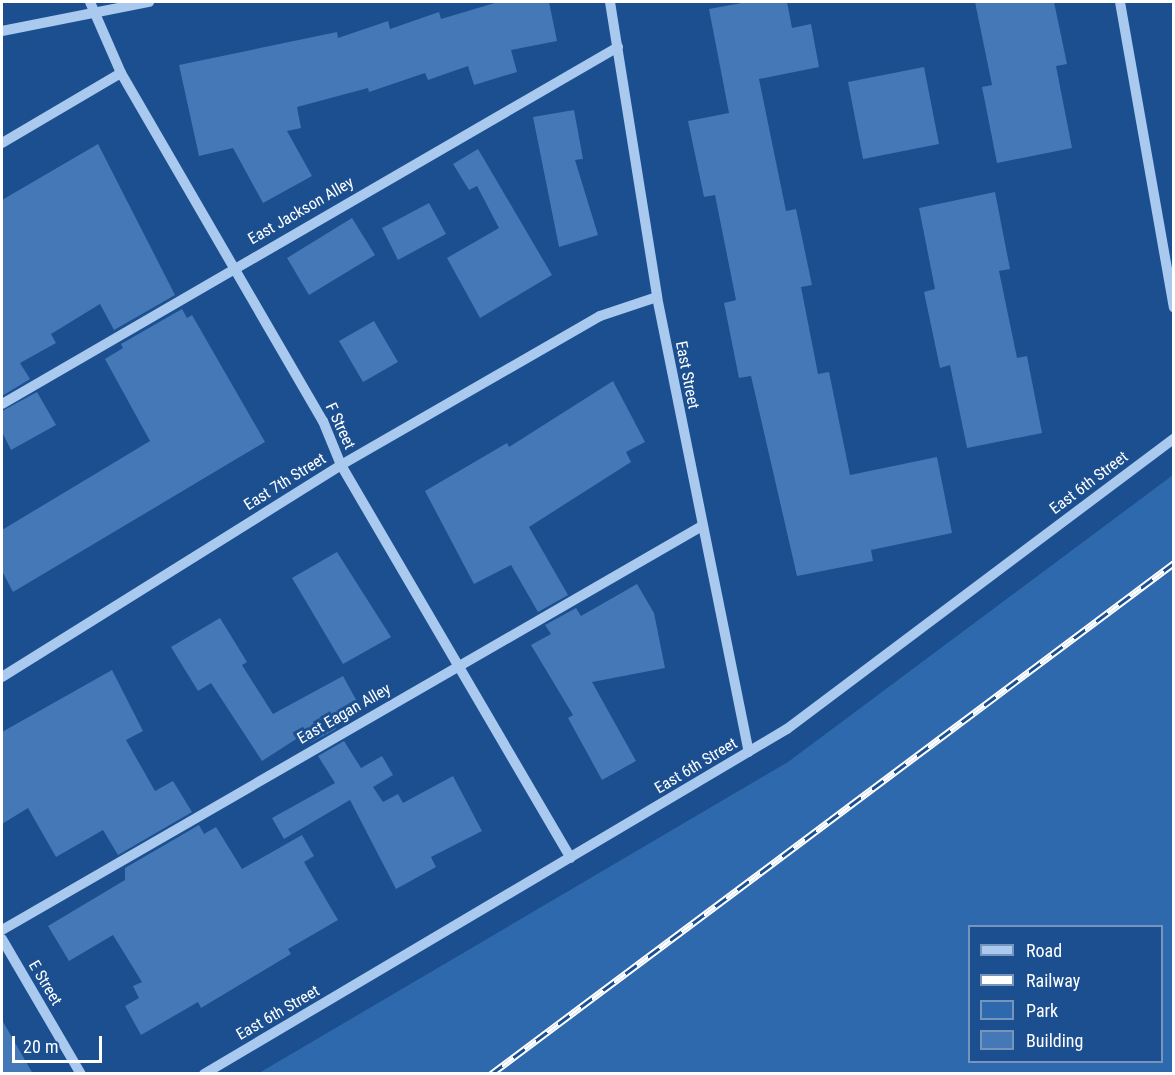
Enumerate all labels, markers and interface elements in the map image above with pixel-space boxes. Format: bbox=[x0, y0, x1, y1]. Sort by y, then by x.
street label: East Jackson Alley bbox=[245, 173, 357, 249]
street label: East Street bbox=[671, 339, 703, 411]
street label: F Street bbox=[321, 400, 359, 452]
street label: East 6th Street bbox=[1046, 447, 1132, 519]
street label: East 7th Street bbox=[241, 449, 329, 515]
street label: East Eagan Alley bbox=[294, 680, 394, 748]
street label: East 6th Street bbox=[651, 734, 741, 798]
legend bbox=[968, 925, 1163, 1063]
text: Road bbox=[1026, 940, 1062, 961]
street label: E Street bbox=[24, 957, 66, 1009]
text: Railway bbox=[1026, 970, 1080, 991]
street label: East 6th Street bbox=[233, 981, 323, 1045]
text: Park bbox=[1026, 1000, 1058, 1021]
scale bar bbox=[15, 1024, 105, 1062]
text: Building bbox=[1026, 1030, 1083, 1051]
text: 20 m bbox=[23, 1036, 58, 1057]

